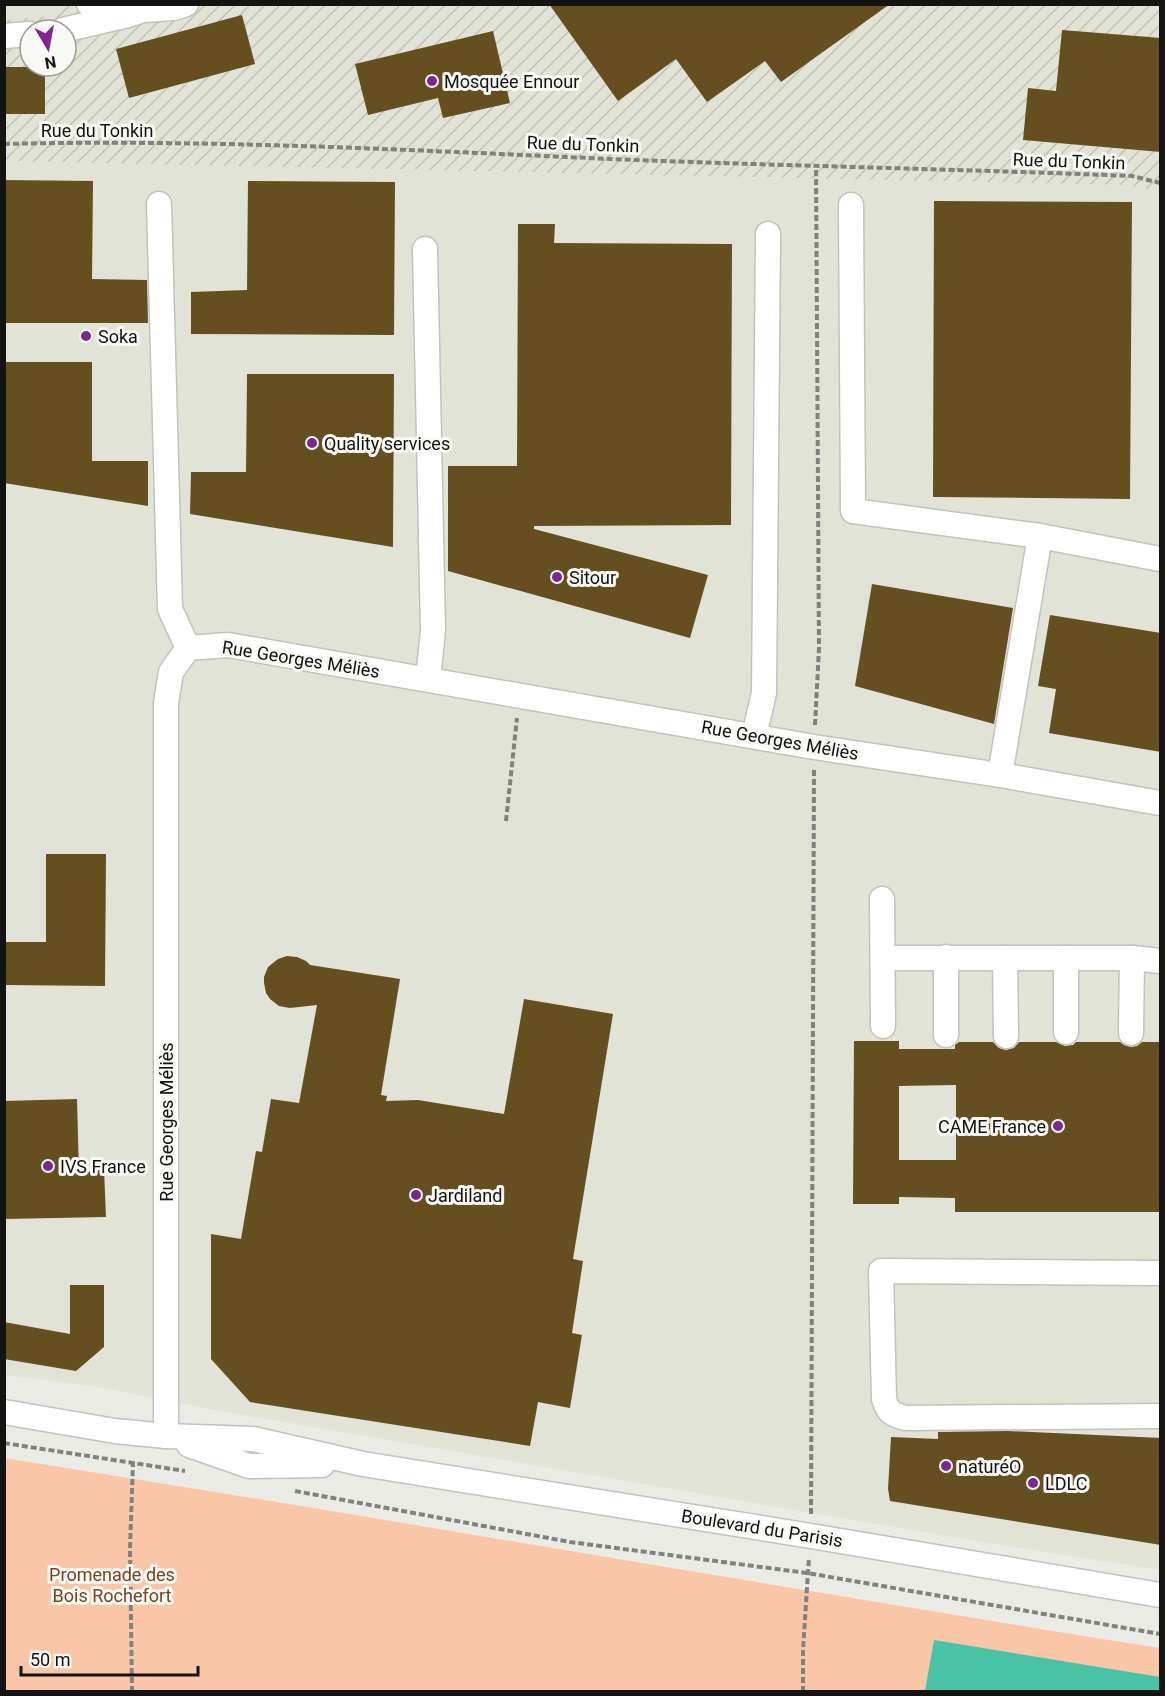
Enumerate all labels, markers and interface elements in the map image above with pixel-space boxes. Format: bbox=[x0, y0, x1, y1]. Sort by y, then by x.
north arrow bbox=[18, 18, 78, 78]
text: N bbox=[43, 52, 58, 73]
place label: Mosquée Ennour bbox=[444, 71, 579, 92]
marker: Mosquée Ennour bbox=[425, 74, 439, 88]
street label: Rue du Tonkin bbox=[41, 120, 153, 141]
street label: Rue du Tonkin bbox=[526, 132, 640, 156]
street label: Rue du Tonkin bbox=[1012, 149, 1126, 173]
place label: Soka bbox=[98, 326, 138, 347]
marker: Soka bbox=[79, 329, 93, 343]
place label: Quality services bbox=[324, 433, 450, 454]
marker: Quality services bbox=[305, 436, 319, 450]
place label: Sitour bbox=[569, 567, 616, 588]
marker: Sitour bbox=[550, 570, 564, 584]
street label: Rue Georges Méliès bbox=[221, 636, 381, 682]
street label: Rue Georges Méliès bbox=[700, 716, 860, 764]
street label: Rue Georges Méliès bbox=[156, 1042, 177, 1202]
place label: CAME France bbox=[938, 1116, 1046, 1137]
marker: CAME France bbox=[1051, 1119, 1065, 1133]
place label: IVS France bbox=[60, 1156, 146, 1177]
marker: IVS France bbox=[41, 1159, 55, 1173]
place label: Jardiland bbox=[428, 1185, 502, 1206]
marker: Jardiland bbox=[409, 1188, 423, 1202]
place label: naturéO bbox=[958, 1456, 1021, 1477]
marker: naturéO bbox=[939, 1459, 953, 1473]
place label: LDLC bbox=[1045, 1473, 1087, 1494]
marker: LDLC bbox=[1026, 1476, 1040, 1490]
street label: Boulevard du Parisis bbox=[680, 1505, 844, 1551]
park label: Promenade des Bois Rochefort bbox=[49, 1564, 175, 1606]
scale bar bbox=[21, 1639, 198, 1677]
text: 50 m bbox=[30, 1649, 70, 1670]

